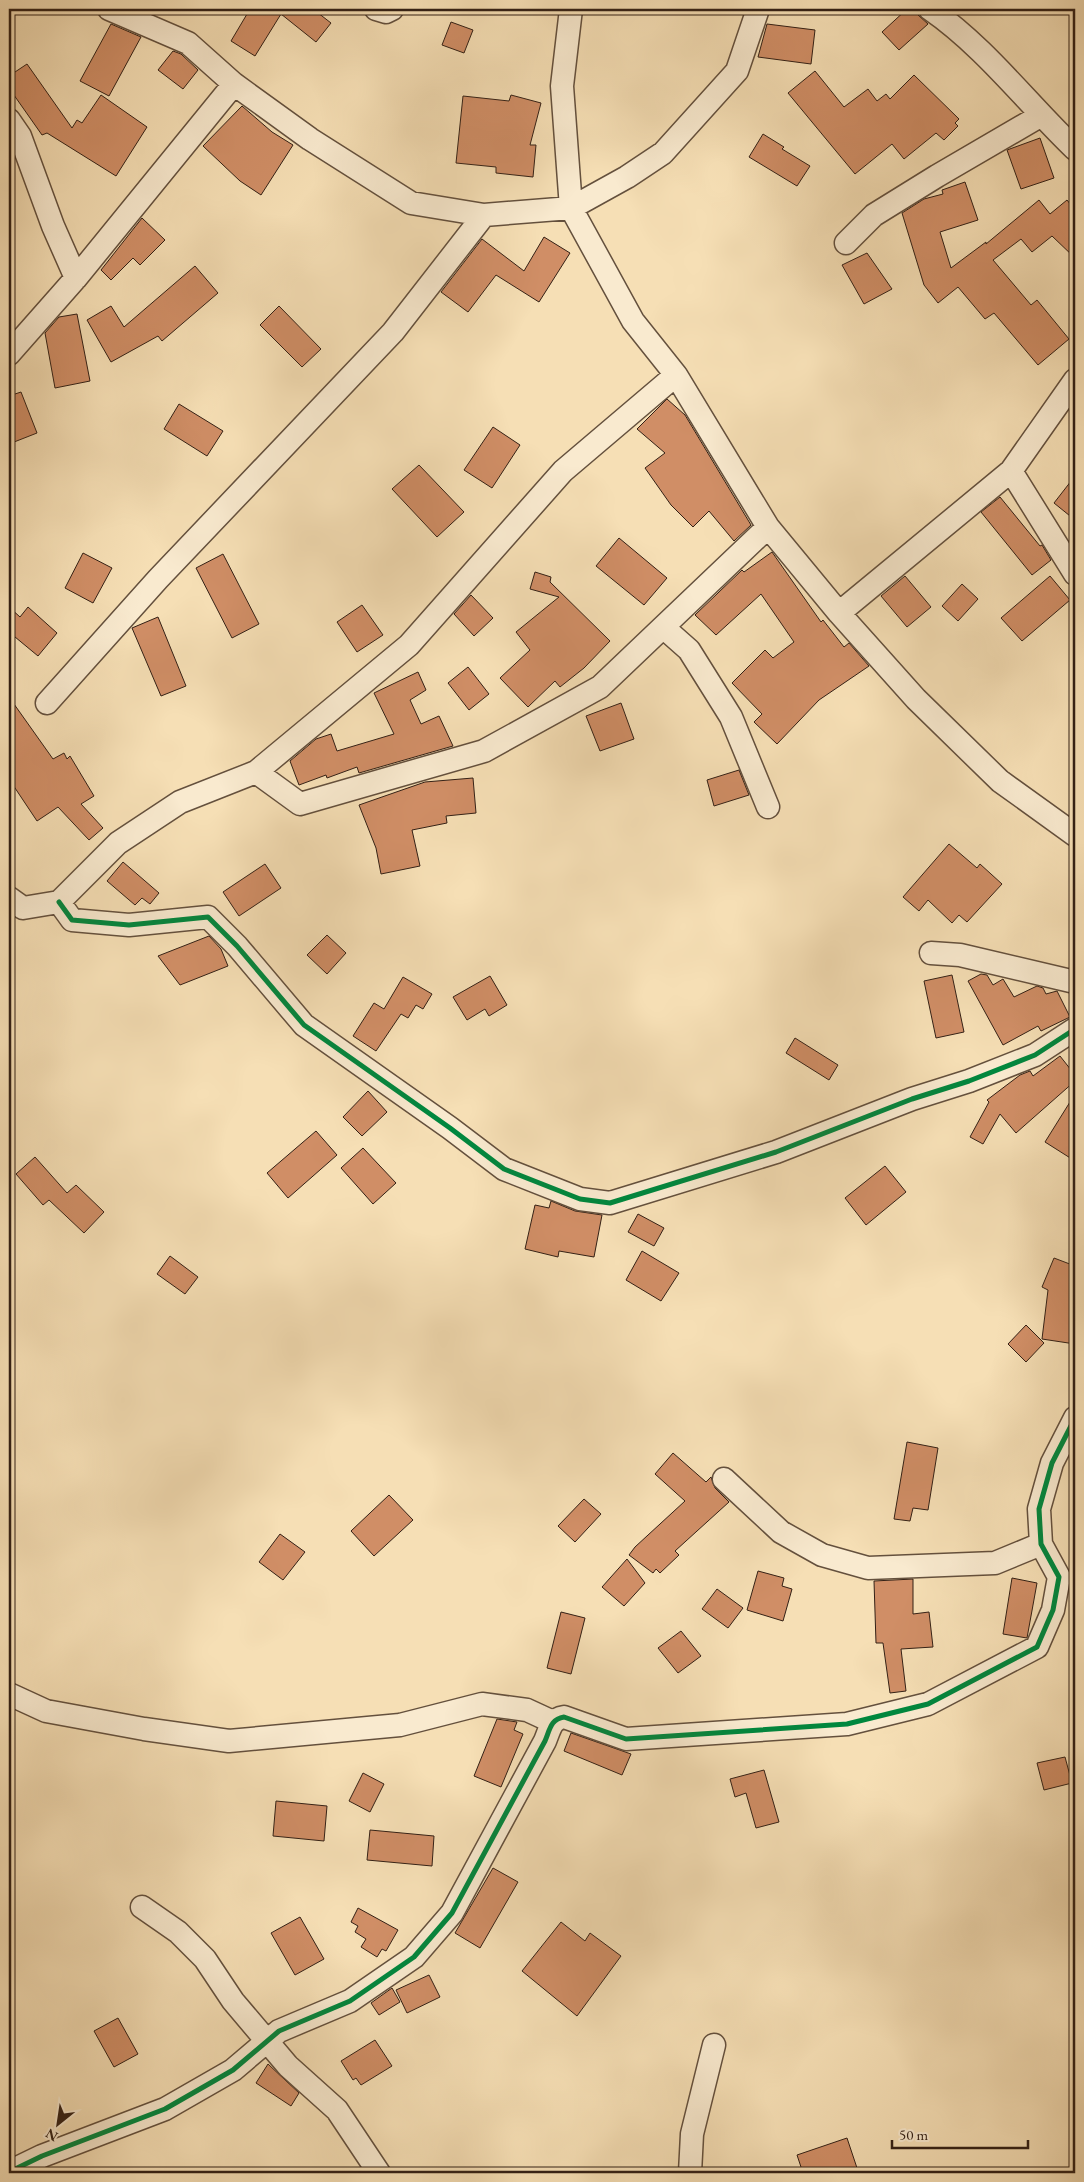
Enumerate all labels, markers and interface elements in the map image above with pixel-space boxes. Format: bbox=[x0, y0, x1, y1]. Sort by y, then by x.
north arrow bbox=[32, 2100, 82, 2150]
scale bar bbox=[892, 2117, 1028, 2149]
text: N bbox=[42, 2124, 61, 2146]
text: 50 m bbox=[899, 2125, 928, 2144]

